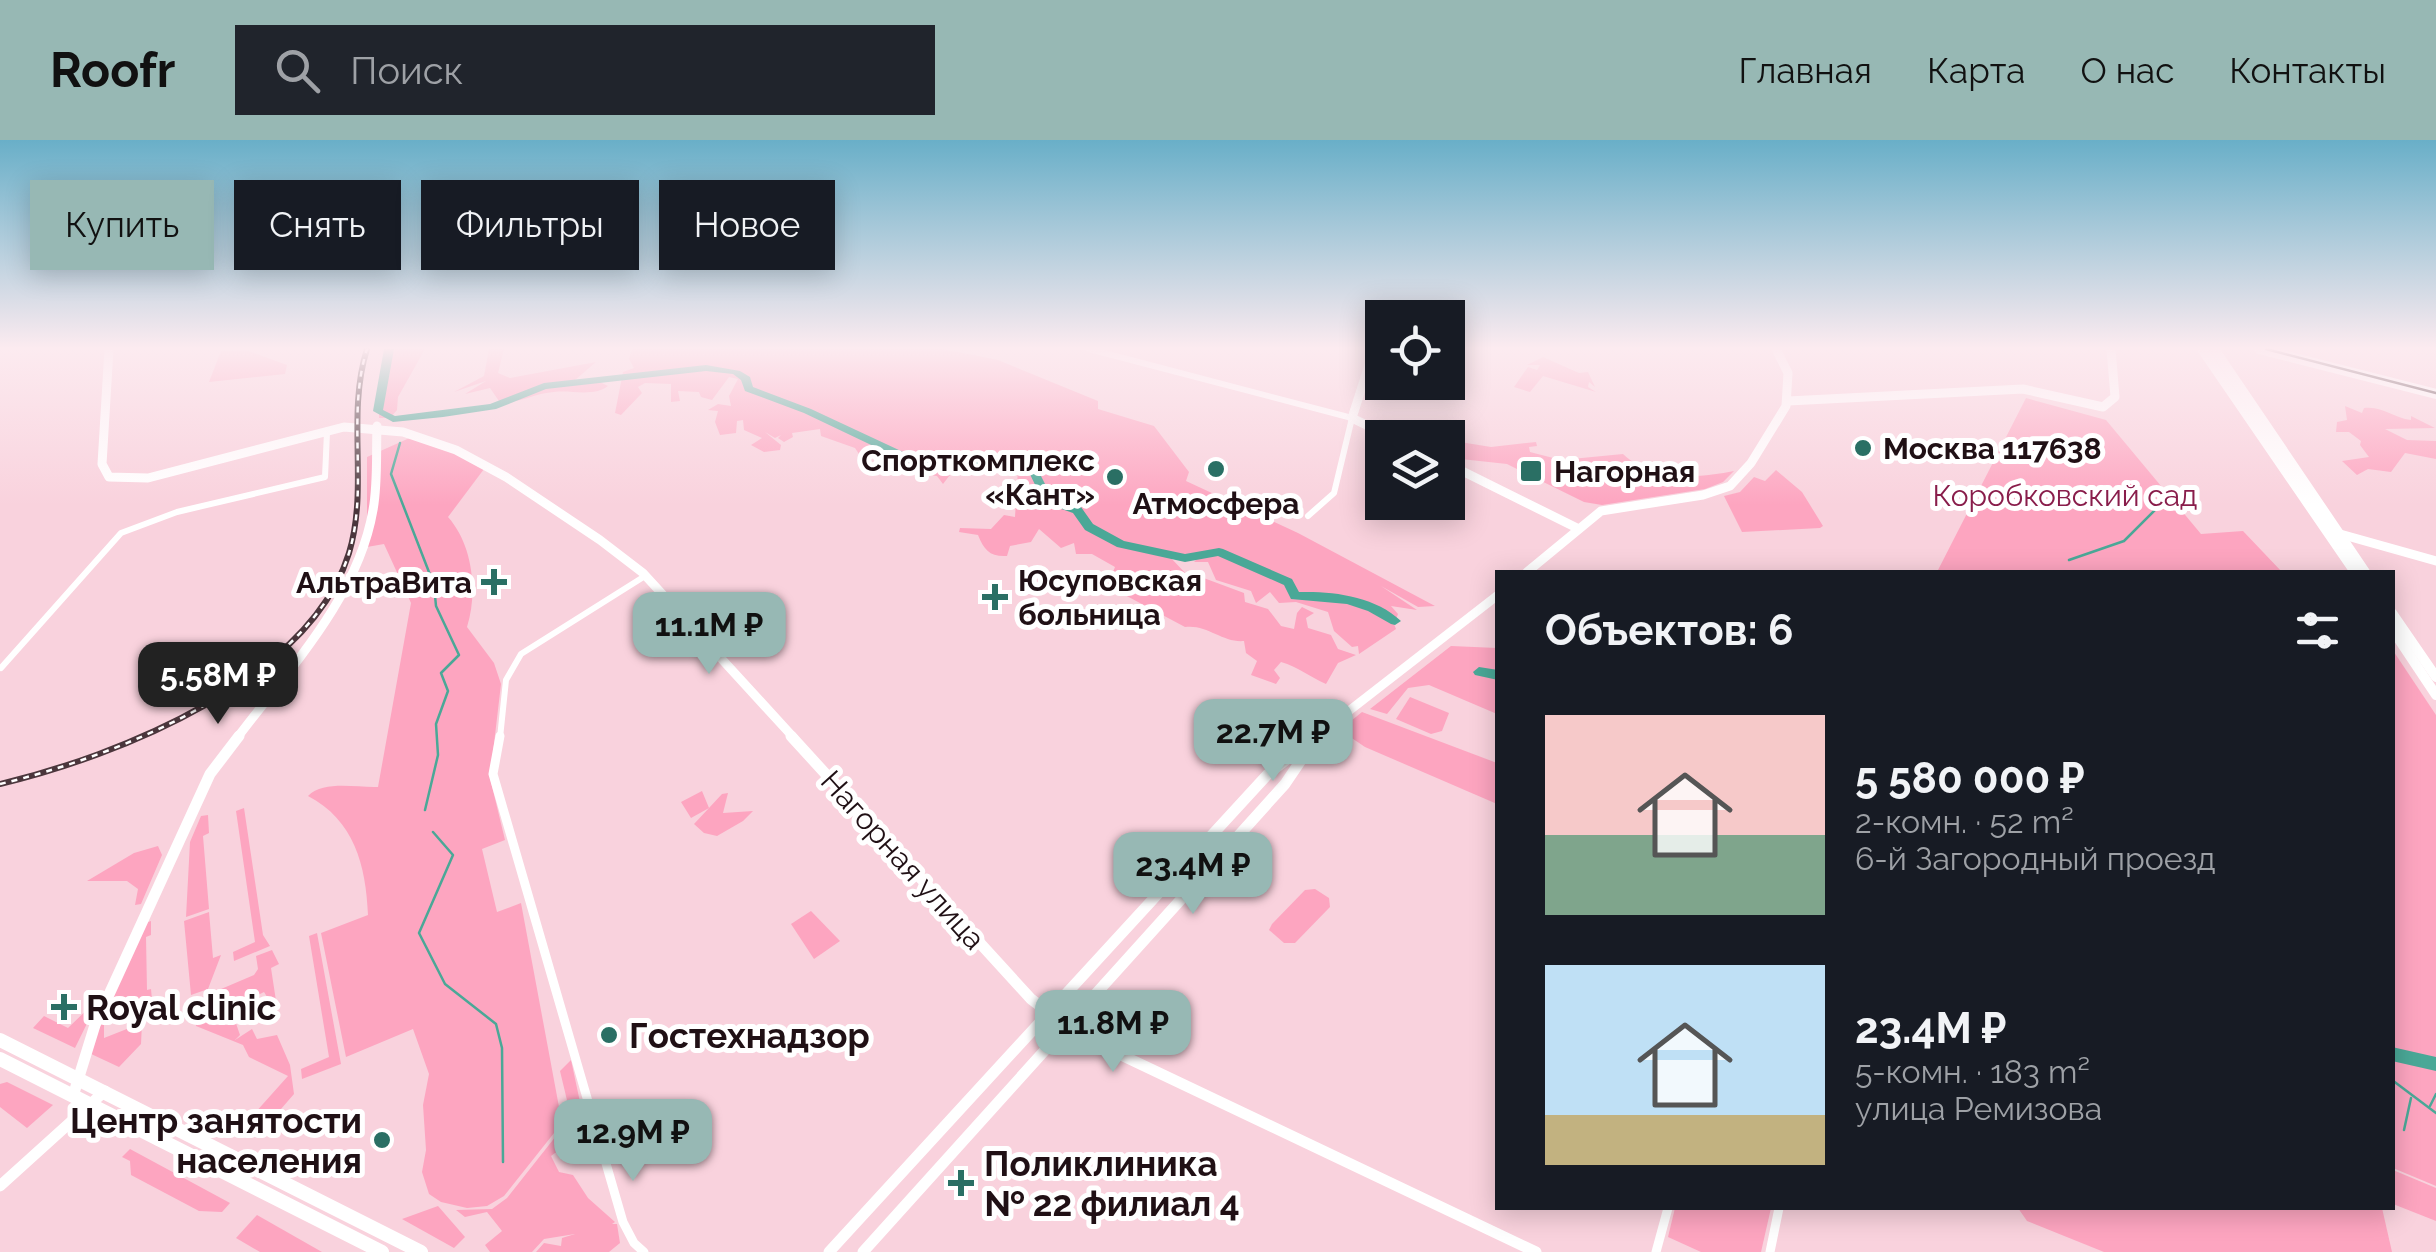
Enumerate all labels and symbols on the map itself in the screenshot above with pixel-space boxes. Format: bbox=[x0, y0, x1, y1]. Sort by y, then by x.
place label: Москва 117638 bbox=[1883, 431, 2102, 466]
marker: Москва 117638 bbox=[1852, 437, 1874, 459]
place label: Спорткомплекс «Кант» bbox=[861, 443, 1095, 512]
place label: Нагорная bbox=[1554, 454, 1695, 489]
marker: Атмосфера bbox=[1205, 458, 1227, 480]
marker: Нагорная bbox=[1518, 458, 1544, 484]
marker: Спорткомплекс «Кант» bbox=[1104, 466, 1126, 488]
park label: Коробковский сад bbox=[1933, 478, 2197, 513]
place label: Атмосфера bbox=[1132, 486, 1300, 521]
place label: Юсуповская больница bbox=[1018, 563, 1202, 632]
place label: АльтраВита bbox=[296, 565, 472, 600]
marker: АльтраВита bbox=[481, 569, 507, 595]
marker: Юсуповская больница bbox=[982, 584, 1008, 610]
pin: 11.1M ₽ bbox=[617, 592, 801, 677]
pin: 5.58M ₽ bbox=[126, 642, 310, 727]
pin: 22.7M ₽ bbox=[1181, 699, 1365, 784]
street label: Нагорная улица bbox=[814, 764, 992, 956]
pin: 23.4M ₽ bbox=[1101, 832, 1285, 917]
place label: Royal clinic bbox=[86, 987, 276, 1028]
pin: 11.8M ₽ bbox=[1021, 990, 1205, 1075]
marker: Royal clinic bbox=[51, 994, 77, 1020]
place label: Гостехнадзор bbox=[629, 1015, 870, 1056]
marker: Гостехнадзор bbox=[598, 1024, 620, 1046]
pin: 12.9M ₽ bbox=[541, 1099, 725, 1184]
place label: Центр занятости населения bbox=[70, 1100, 362, 1181]
marker: Центр занятости населения bbox=[371, 1129, 393, 1151]
place label: Поликлиника № 22 филиал 4 bbox=[984, 1143, 1240, 1224]
marker: Поликлиника № 22 филиал 4 bbox=[948, 1170, 974, 1196]

